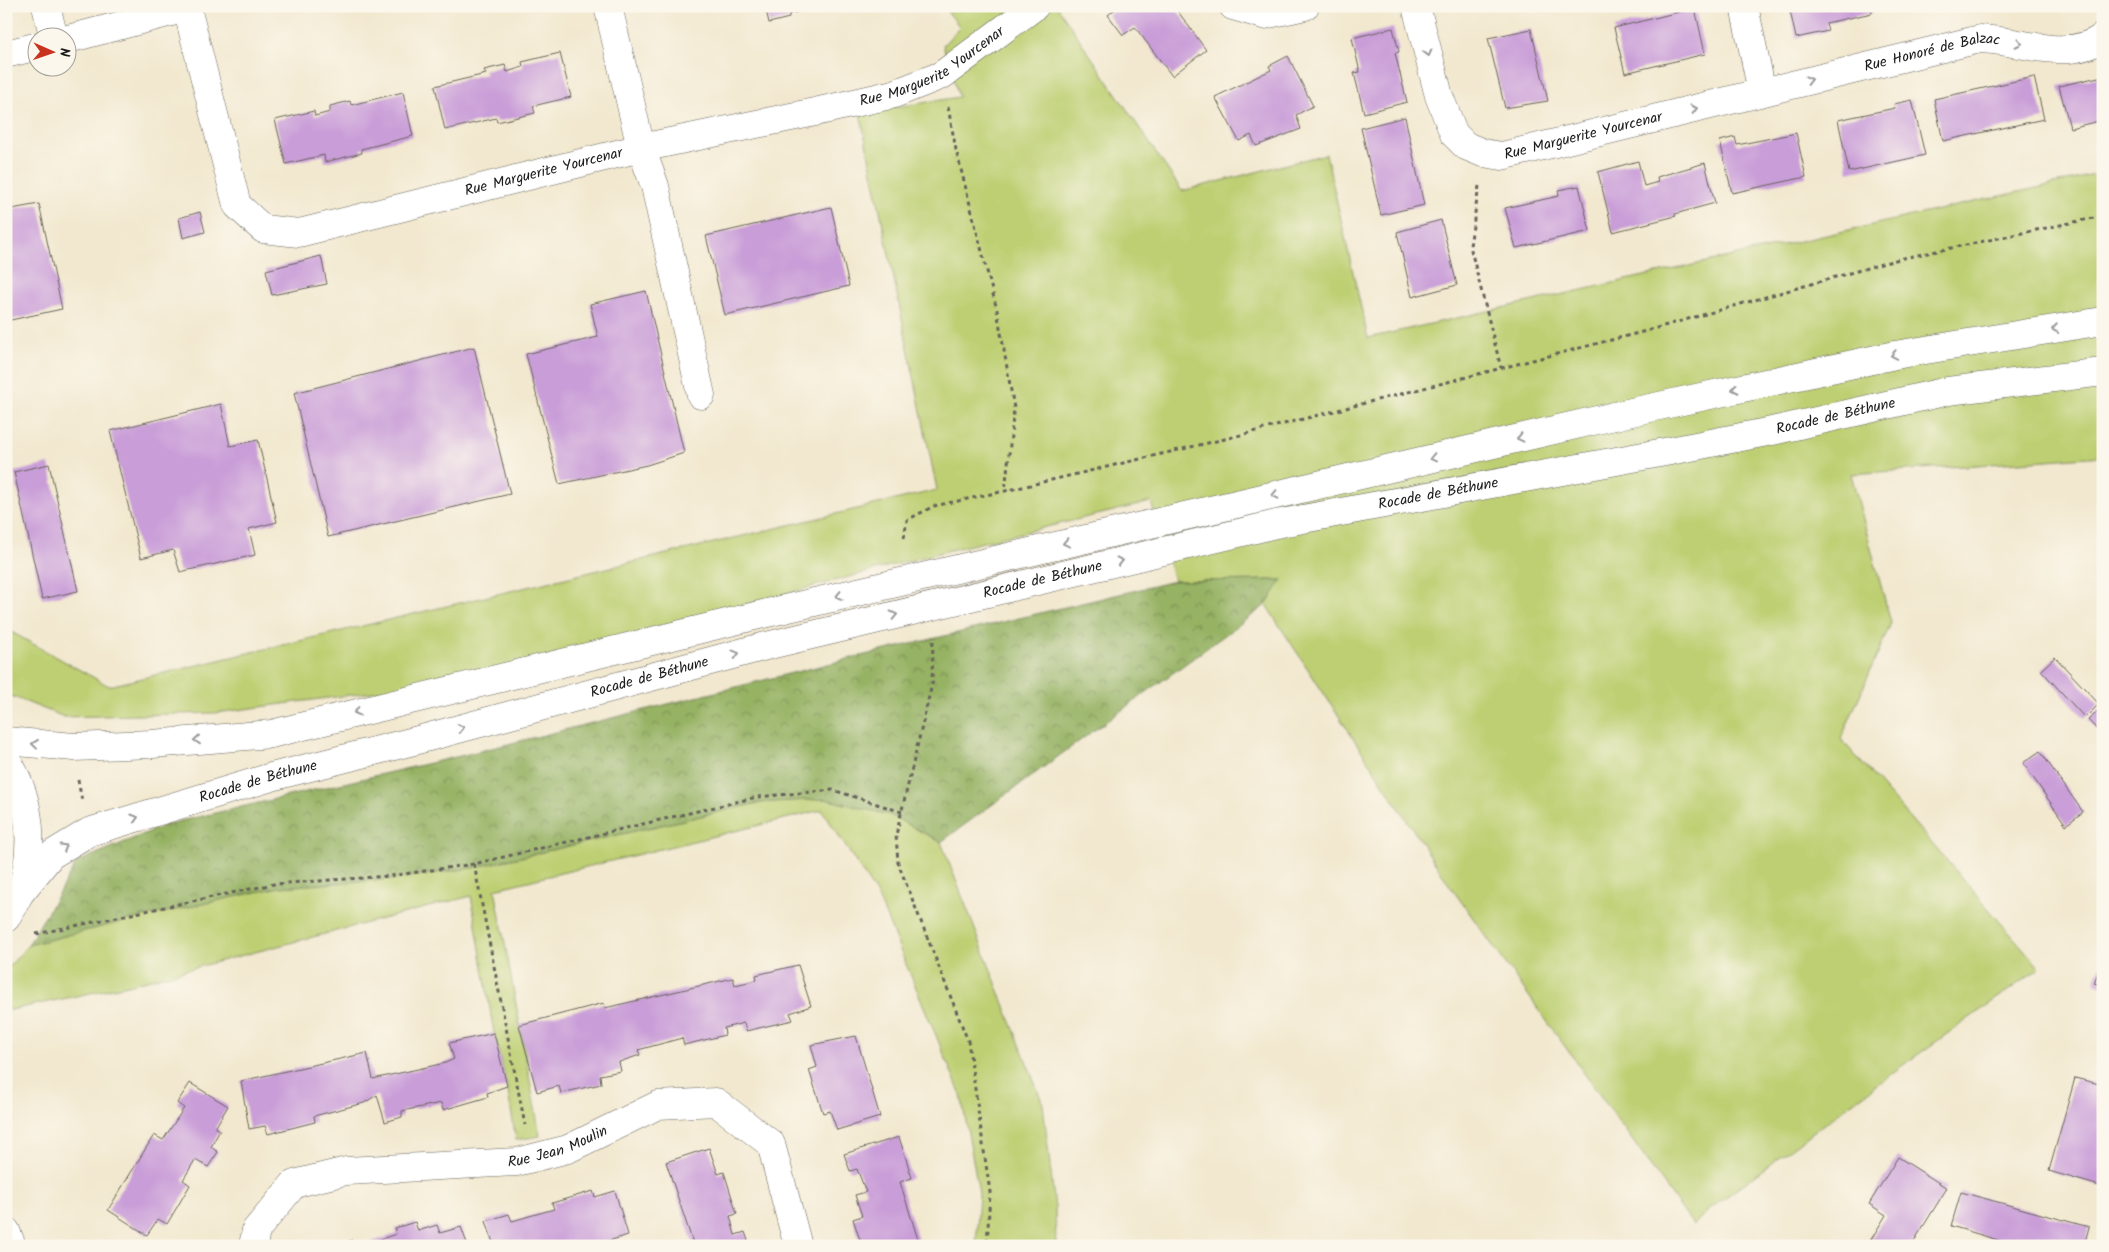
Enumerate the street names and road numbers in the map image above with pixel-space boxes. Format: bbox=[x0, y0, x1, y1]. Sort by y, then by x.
street label: Rue Marguerite Yourcenar bbox=[857, 20, 1011, 113]
street label: Rue Honoré de Balzac bbox=[1862, 27, 2002, 79]
street label: Rue Marguerite Yourcenar bbox=[1502, 105, 1666, 167]
street label: Rue Marguerite Yourcenar bbox=[462, 141, 626, 203]
street label: Rocade de Béthune bbox=[1774, 391, 1898, 442]
street label: Rocade de Béthune bbox=[1376, 471, 1501, 517]
street label: Rocade de Béthune bbox=[981, 554, 1105, 606]
street label: Rocade de Béthune bbox=[588, 650, 712, 705]
street label: Rocade de Béthune bbox=[196, 754, 320, 810]
street label: Rue Jean Moulin bbox=[507, 1119, 612, 1174]

